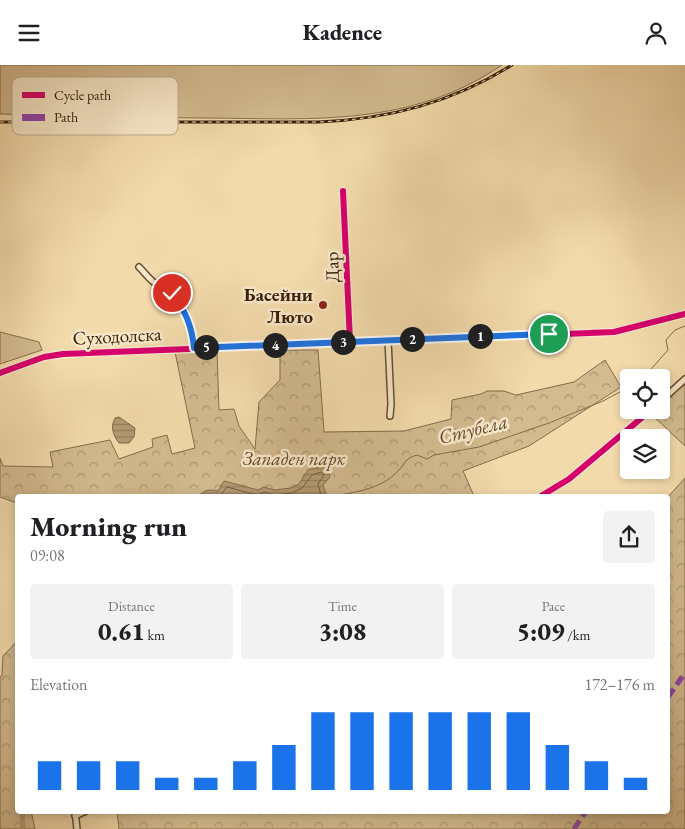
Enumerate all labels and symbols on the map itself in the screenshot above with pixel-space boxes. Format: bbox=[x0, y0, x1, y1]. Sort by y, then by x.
legend bbox=[12, 77, 178, 135]
text: Cycle path bbox=[54, 86, 111, 104]
text: Path bbox=[54, 108, 78, 126]
street label: Дар bbox=[319, 251, 345, 283]
pin bbox=[151, 272, 193, 314]
place label: Басейни Люто bbox=[244, 282, 313, 329]
marker: Басейни Люто bbox=[317, 299, 329, 311]
pin bbox=[528, 313, 570, 355]
street label: Суходолска bbox=[72, 321, 162, 351]
pin: 1 bbox=[468, 323, 492, 349]
pin: 2 bbox=[400, 327, 424, 351]
pin: 3 bbox=[330, 329, 356, 355]
pin: 4 bbox=[262, 333, 288, 357]
pin: 5 bbox=[194, 335, 218, 359]
water label: Стубела bbox=[436, 408, 510, 450]
park label: Западен парк bbox=[243, 446, 346, 471]

